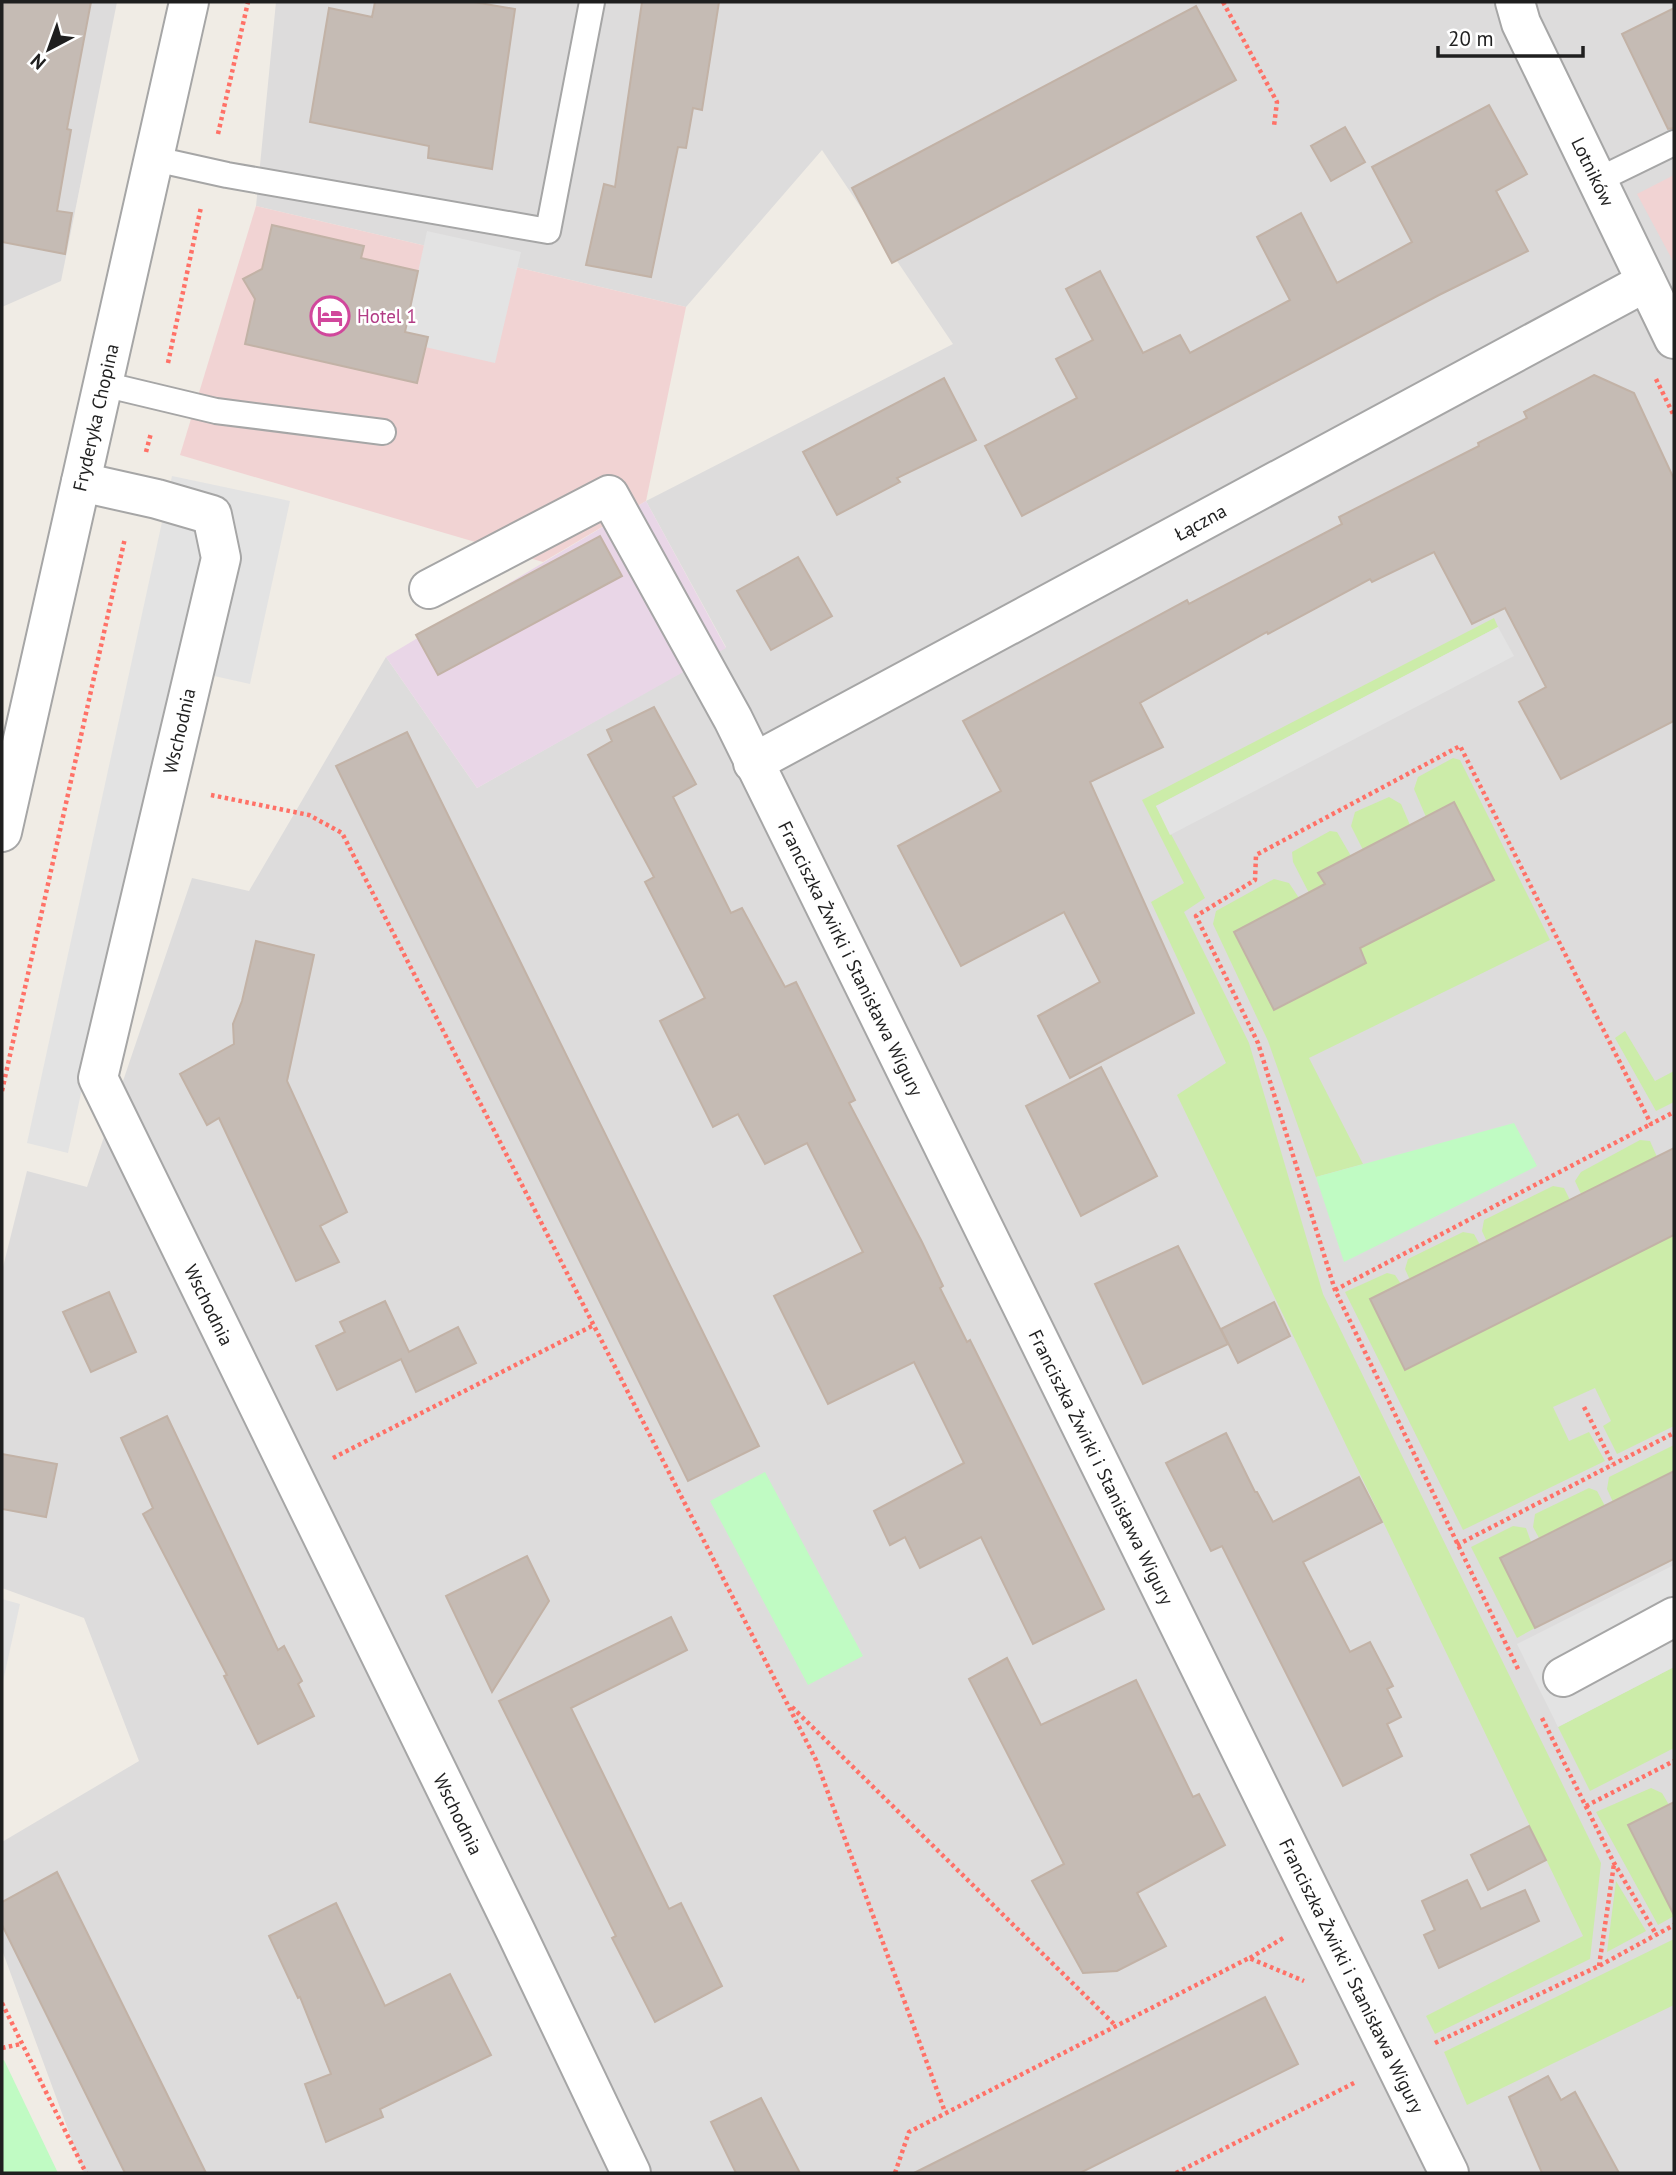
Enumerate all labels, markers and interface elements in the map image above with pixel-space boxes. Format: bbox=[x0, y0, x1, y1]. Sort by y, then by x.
north arrow bbox=[14, 14, 84, 84]
scale bar bbox=[1438, 14, 1583, 58]
text: 20 m bbox=[1448, 25, 1494, 52]
text: N bbox=[25, 49, 50, 75]
street label: Lotników bbox=[1566, 133, 1620, 210]
hotel icon: Hotel 1 bbox=[309, 295, 351, 337]
place label: Hotel 1 bbox=[357, 304, 417, 328]
street label: Fryderyka Chopina bbox=[67, 341, 124, 494]
street label: Łączna bbox=[1170, 498, 1230, 546]
street label: Wschodnia bbox=[157, 686, 201, 776]
street label: Franciszka Żwirki i Stanisława Wigury bbox=[773, 817, 929, 1100]
street label: Wschodnia bbox=[179, 1260, 239, 1349]
street label: Franciszka Żwirki i Stanisława Wigury bbox=[1024, 1326, 1179, 1609]
street label: Wschodnia bbox=[428, 1770, 488, 1859]
street label: Franciszka Żwirki i Stanisława Wigury bbox=[1274, 1834, 1430, 2117]

